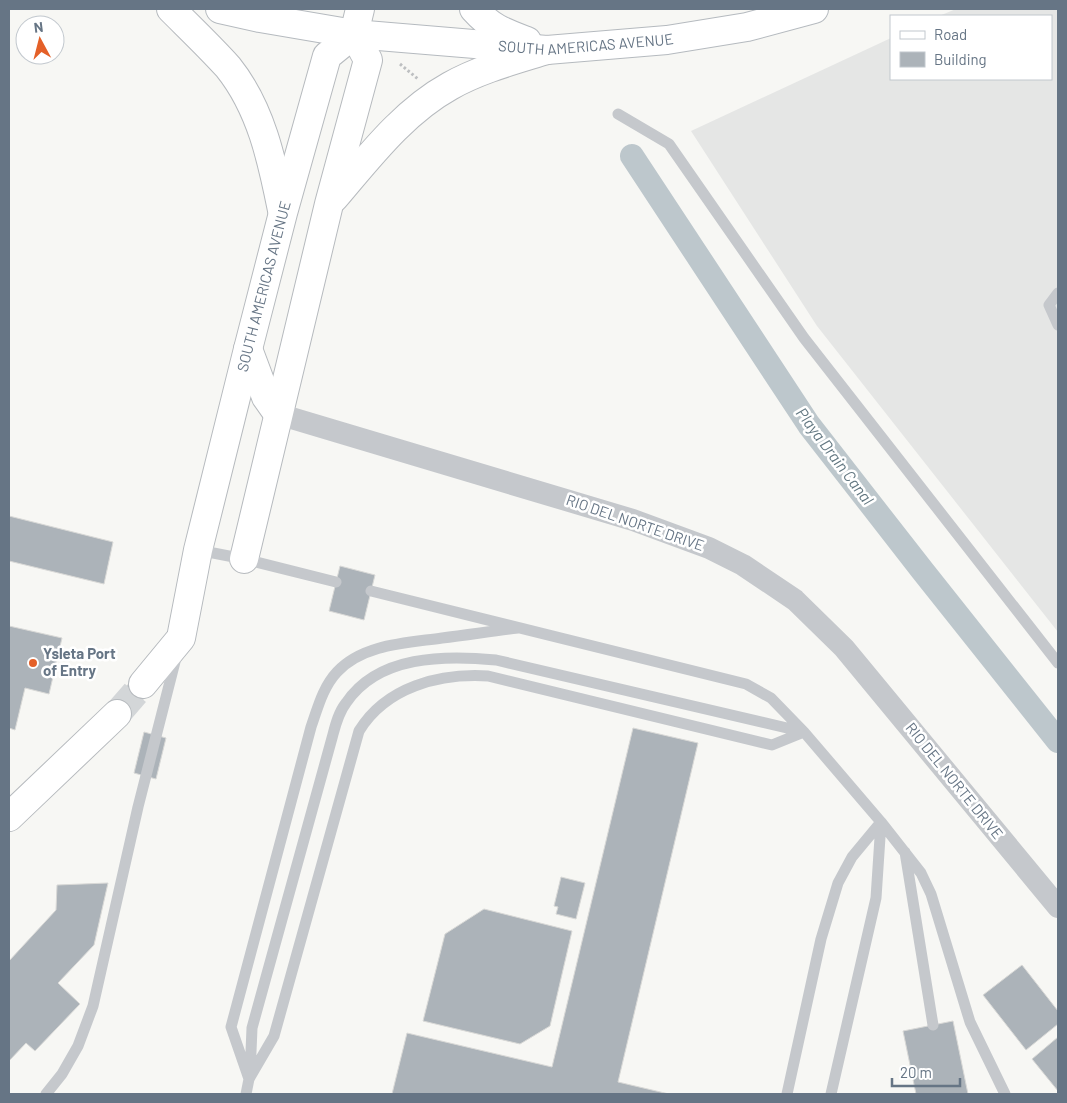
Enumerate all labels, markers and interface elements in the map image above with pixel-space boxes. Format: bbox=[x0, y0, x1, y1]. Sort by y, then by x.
north arrow bbox=[15, 15, 65, 65]
legend bbox=[890, 15, 1052, 80]
text: N bbox=[33, 18, 44, 36]
text: Road bbox=[934, 25, 967, 43]
street label: SOUTH AMERICAS AVENUE bbox=[498, 29, 675, 58]
text: Building bbox=[934, 50, 987, 68]
street label: SOUTH AMERICAS AVENUE bbox=[233, 199, 294, 374]
water label: Playa Drain Canal bbox=[793, 403, 878, 508]
street label: RIO DEL NORTE DRIVE bbox=[564, 490, 707, 554]
place label: Ysleta Port of Entry bbox=[43, 644, 116, 679]
marker: Ysleta Port of Entry bbox=[27, 657, 39, 669]
street label: RIO DEL NORTE DRIVE bbox=[902, 719, 1007, 842]
scale bar bbox=[892, 1056, 960, 1088]
text: 20 m bbox=[900, 1063, 932, 1081]

